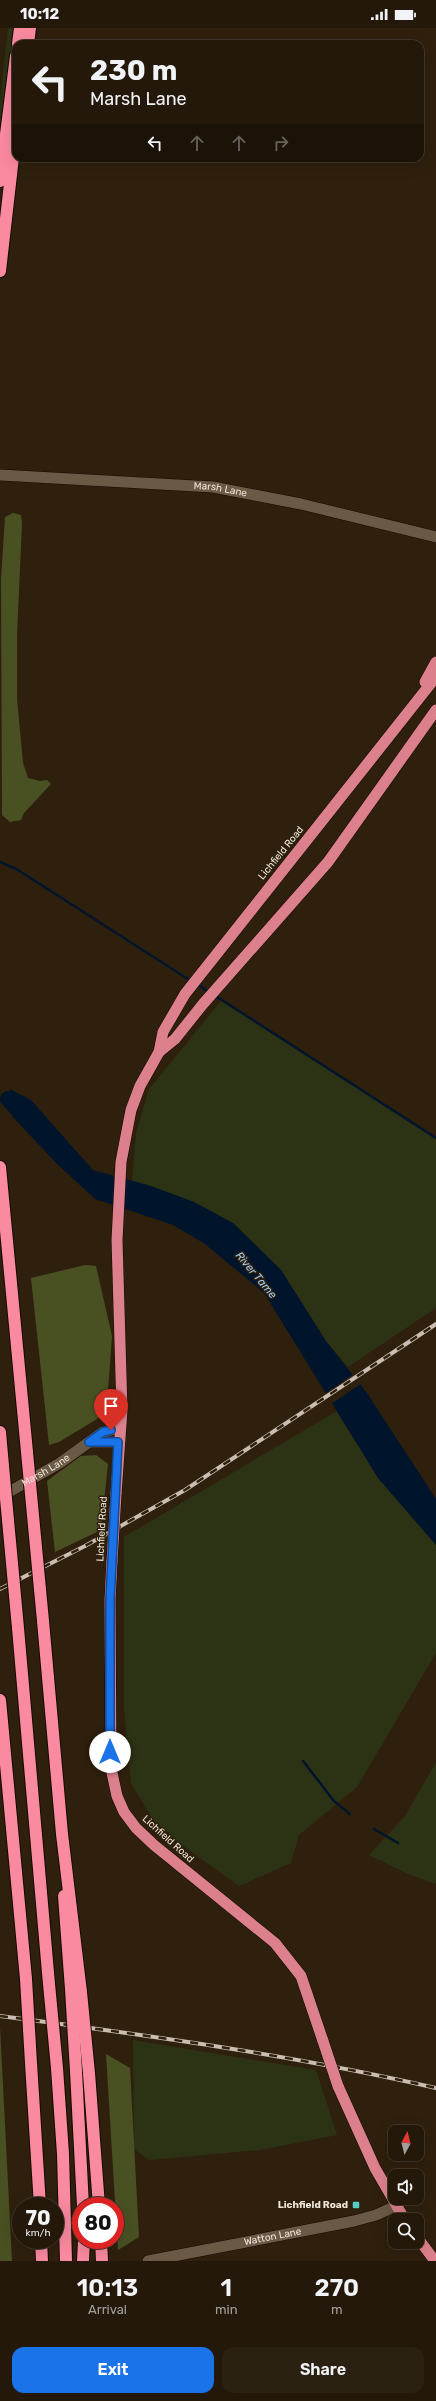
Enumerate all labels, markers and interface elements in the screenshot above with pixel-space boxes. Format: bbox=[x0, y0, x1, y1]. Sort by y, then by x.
text: 10:12 bbox=[20, 5, 59, 23]
text: 230 m bbox=[90, 54, 177, 87]
icon: left bbox=[24, 56, 76, 108]
text: Marsh Lane bbox=[90, 88, 187, 110]
icon: left bbox=[144, 132, 166, 154]
icon: ahead bbox=[186, 132, 208, 154]
icon: ahead bbox=[228, 132, 250, 154]
icon: right bbox=[270, 132, 292, 154]
street label: Marsh Lane bbox=[193, 480, 248, 500]
street label: Lichfield Road bbox=[256, 824, 306, 882]
water label: River Tame bbox=[233, 1249, 279, 1301]
pin bbox=[94, 1389, 128, 1430]
icon: arrive bbox=[100, 1395, 122, 1417]
street label: Marsh Lane bbox=[20, 1452, 73, 1489]
street label: Lichfield Road bbox=[94, 1496, 110, 1562]
position arrow bbox=[89, 1731, 131, 1773]
street label: Lichfield Road bbox=[140, 1813, 196, 1865]
north arrow bbox=[388, 2125, 424, 2161]
map controls bbox=[388, 2125, 424, 2249]
button: sound bbox=[388, 2169, 424, 2205]
speed limit sign: 80 bbox=[72, 2197, 124, 2249]
place label: Lichfield Road bbox=[278, 2199, 348, 2211]
marker: Lichfield Road bbox=[351, 2200, 361, 2210]
text: 70 bbox=[25, 2206, 51, 2230]
button: search bbox=[388, 2213, 424, 2249]
street label: Watton Lane bbox=[243, 2225, 303, 2248]
text: km/h bbox=[26, 2227, 50, 2239]
text: 10:13 bbox=[77, 2274, 138, 2302]
text: 1 bbox=[221, 2274, 232, 2302]
text: 270 bbox=[314, 2274, 359, 2302]
text: Arrival bbox=[88, 2302, 127, 2317]
text: min bbox=[215, 2302, 238, 2317]
text: m bbox=[331, 2302, 343, 2317]
button: Exit bbox=[12, 2347, 214, 2393]
button: Share bbox=[222, 2347, 424, 2393]

